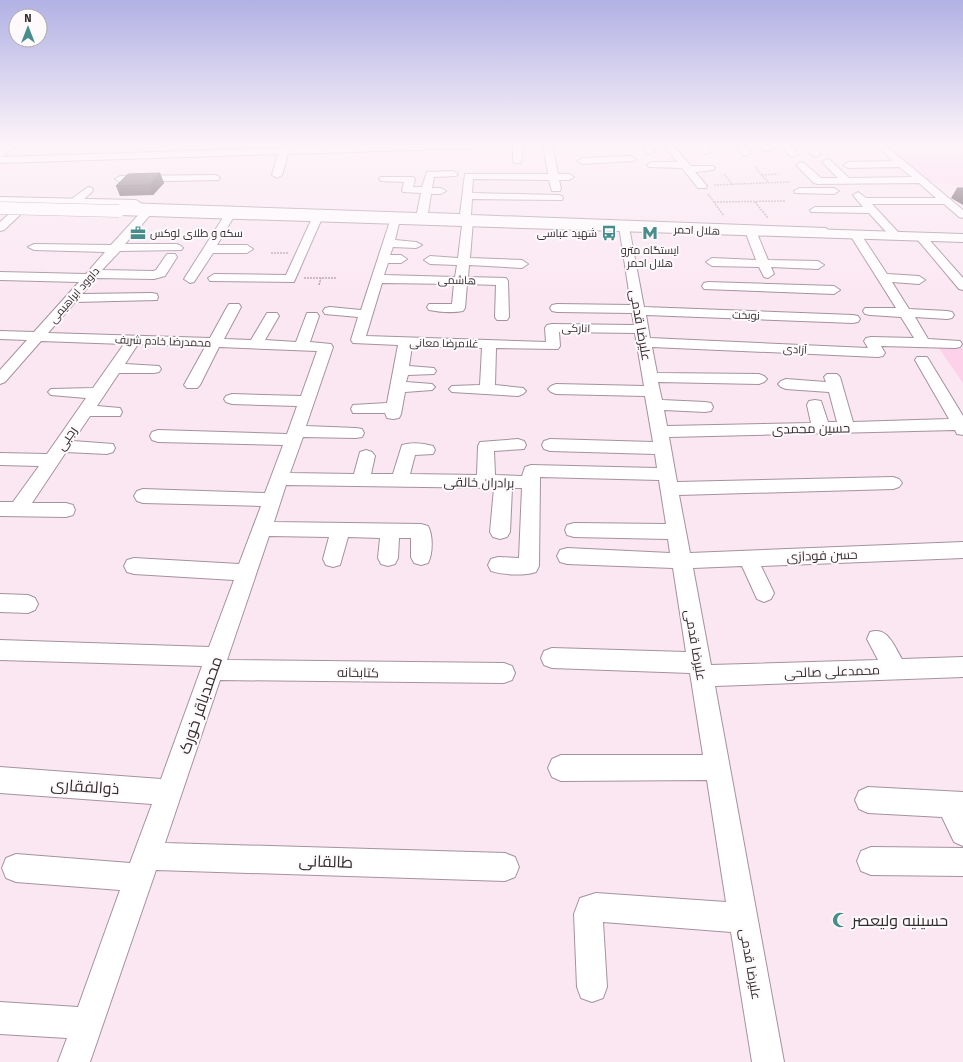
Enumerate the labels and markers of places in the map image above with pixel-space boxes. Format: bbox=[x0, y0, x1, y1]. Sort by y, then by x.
office icon: سکه و طلای لوکس bbox=[129, 224, 147, 242]
bus stop icon: شهید عباسی bbox=[600, 224, 618, 242]
metro station icon: ایستگاه مترو هلال احمر bbox=[641, 224, 659, 242]
place label: سکه و طلای لوکس bbox=[150, 227, 243, 240]
place label: شهید عباسی bbox=[537, 227, 597, 240]
place label: ایستگاه مترو هلال احمر bbox=[621, 244, 679, 270]
mosque icon: حسینیه ولیعصر bbox=[831, 911, 849, 929]
place label: حسینیه ولیعصر bbox=[851, 911, 948, 930]

